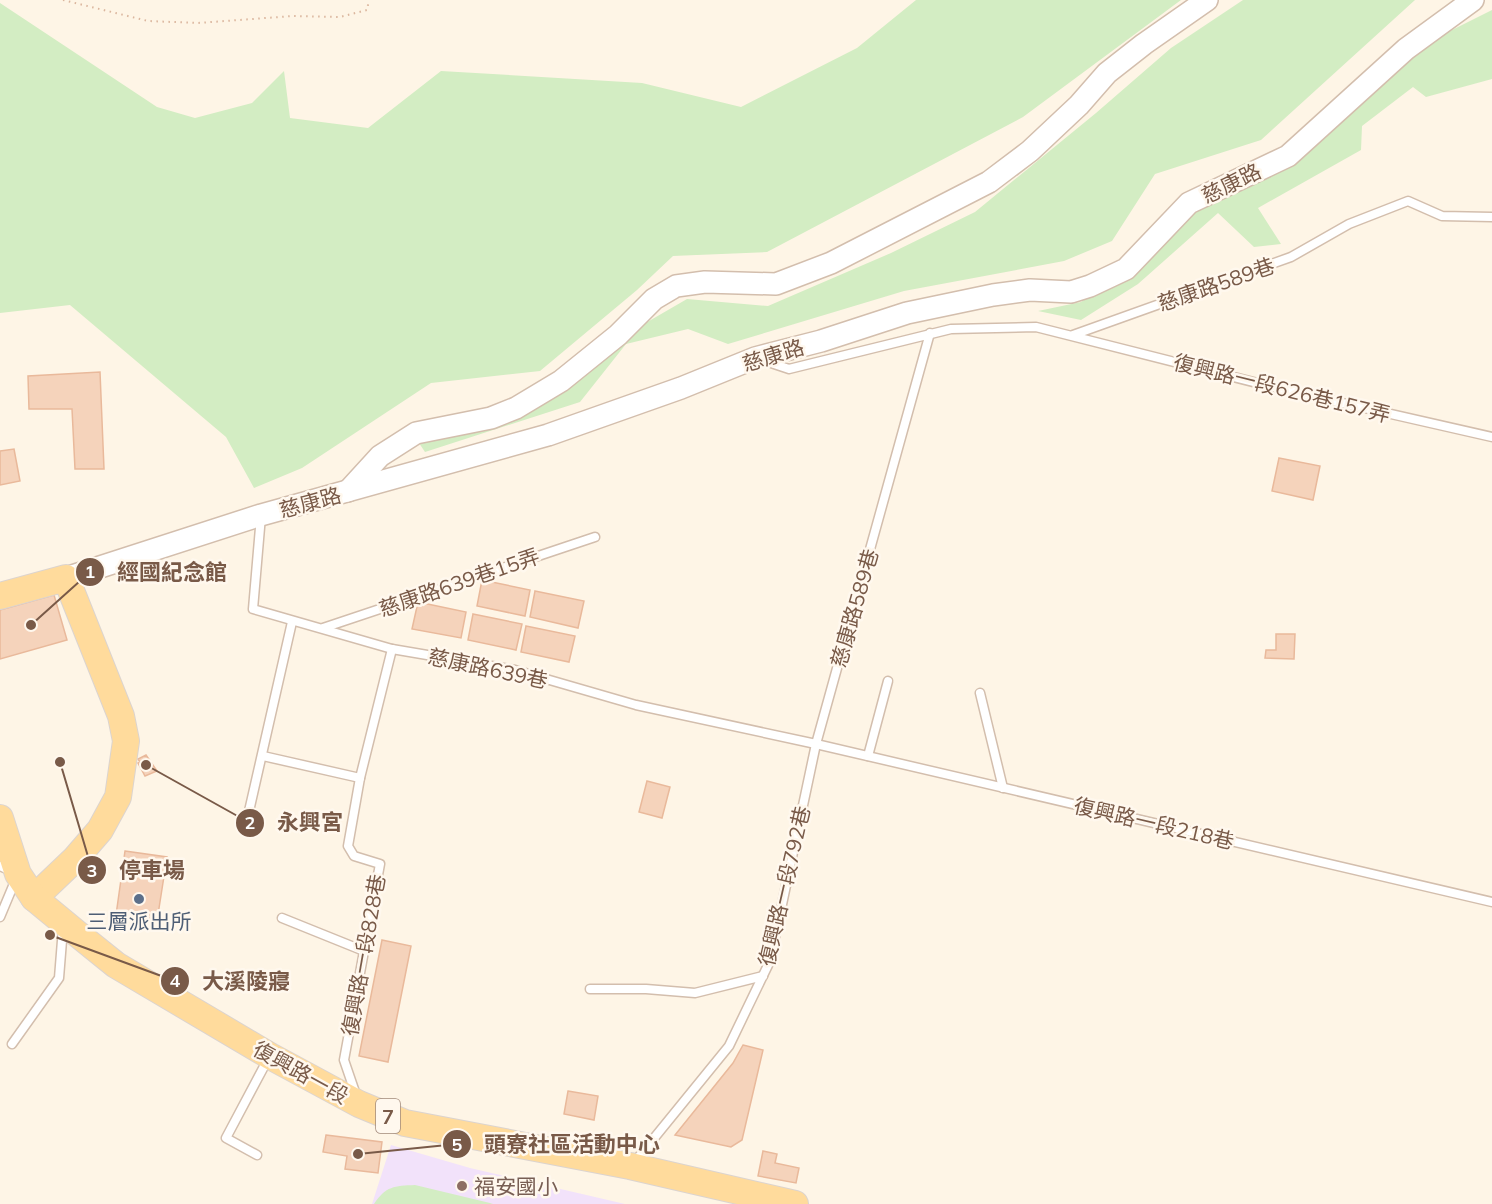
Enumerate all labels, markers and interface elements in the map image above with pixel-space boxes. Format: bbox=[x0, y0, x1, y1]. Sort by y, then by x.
street label: 慈康路 bbox=[1197, 158, 1265, 208]
street label: 慈康路589巷 bbox=[1154, 252, 1278, 316]
street label: 慈康路 bbox=[739, 333, 807, 377]
street label: 復興路一段626巷157弄 bbox=[1171, 348, 1393, 428]
street label: 慈康路 bbox=[276, 481, 344, 523]
street label: 慈康路639巷15弄 bbox=[375, 542, 543, 622]
street label: 慈康路589巷 bbox=[825, 546, 883, 670]
callout: 經國紀念館 bbox=[75, 552, 239, 592]
text: 經國紀念館 bbox=[117, 558, 227, 586]
text: 1 bbox=[85, 560, 95, 583]
street label: 慈康路639巷 bbox=[426, 643, 550, 693]
street label: 復興路一段218巷 bbox=[1071, 792, 1237, 854]
callout: 永興宮 bbox=[235, 803, 355, 843]
street label: 復興路一段792巷 bbox=[753, 803, 815, 969]
text: 永興宮 bbox=[277, 808, 343, 836]
text: 2 bbox=[245, 811, 255, 834]
callout: 停車場 bbox=[77, 850, 197, 890]
text: 停車場 bbox=[119, 856, 185, 884]
text: 3 bbox=[87, 859, 97, 882]
street label: 復興路一段828巷 bbox=[336, 872, 390, 1038]
marker: 三層派出所 bbox=[132, 892, 146, 906]
place label: 三層派出所 bbox=[87, 908, 192, 934]
callout: 大溪陵寢 bbox=[160, 961, 302, 1001]
text: 大溪陵寢 bbox=[202, 967, 290, 995]
text: 4 bbox=[170, 969, 181, 992]
street label: 復興路一段 bbox=[249, 1035, 353, 1109]
road number: 7 bbox=[376, 1099, 400, 1133]
callout: 頭寮社區活動中心 bbox=[442, 1124, 672, 1164]
text: 頭寮社區活動中心 bbox=[484, 1130, 660, 1158]
text: 5 bbox=[452, 1133, 463, 1156]
place label: 福安國小 bbox=[474, 1173, 558, 1199]
marker: 福安國小 bbox=[455, 1179, 469, 1193]

